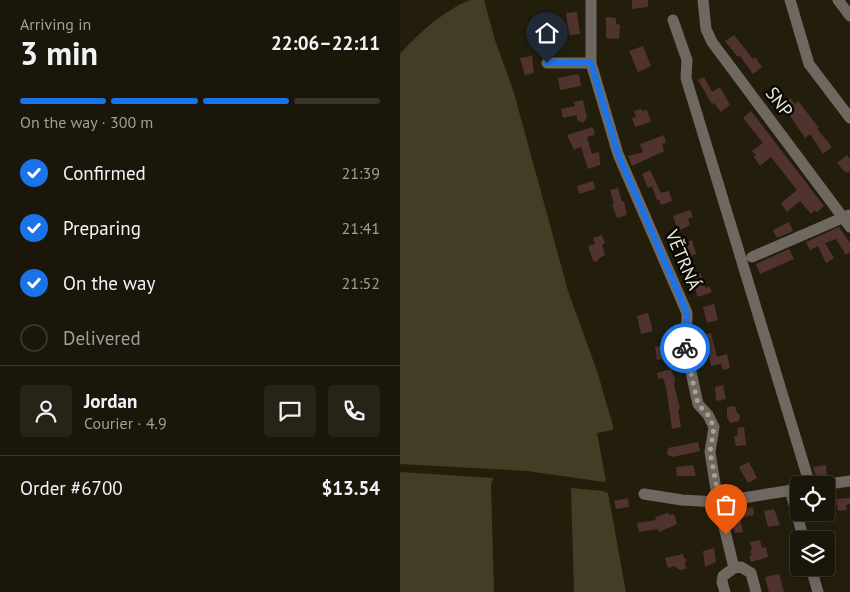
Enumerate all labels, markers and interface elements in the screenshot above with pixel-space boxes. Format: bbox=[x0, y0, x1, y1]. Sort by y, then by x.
pin bbox=[526, 12, 568, 63]
text: Arriving in bbox=[20, 14, 91, 34]
icon: home bbox=[533, 19, 561, 47]
text: 22:06–22:11 bbox=[271, 31, 380, 55]
text: 3 min bbox=[20, 32, 98, 74]
street label: SNP bbox=[761, 82, 798, 121]
text: On the way · 300 m bbox=[20, 112, 153, 132]
icon: check bbox=[20, 159, 48, 187]
text: Confirmed bbox=[63, 161, 146, 185]
text: 21:39 bbox=[342, 163, 380, 183]
icon: check bbox=[20, 214, 48, 242]
text: Preparing bbox=[63, 216, 141, 240]
text: 21:41 bbox=[342, 218, 380, 238]
street label: VĚTRNÁ bbox=[660, 225, 707, 294]
icon: check bbox=[20, 269, 48, 297]
text: On the way bbox=[63, 271, 155, 295]
text: 21:52 bbox=[342, 273, 380, 293]
courier bbox=[660, 323, 710, 373]
text: Delivered bbox=[63, 326, 141, 350]
icon: bike bbox=[671, 334, 699, 362]
button: person bbox=[20, 385, 72, 437]
button: chat bbox=[264, 385, 316, 437]
button: phone bbox=[328, 385, 380, 437]
text: Jordan bbox=[84, 389, 137, 413]
text: Courier · 4.9 bbox=[84, 413, 167, 433]
text: Order #6700 bbox=[20, 476, 123, 500]
text: $13.54 bbox=[321, 476, 380, 500]
map controls bbox=[790, 476, 835, 576]
button: locate bbox=[790, 476, 835, 521]
pin bbox=[705, 484, 747, 535]
icon: bag bbox=[712, 491, 740, 519]
button: layers bbox=[790, 531, 835, 576]

